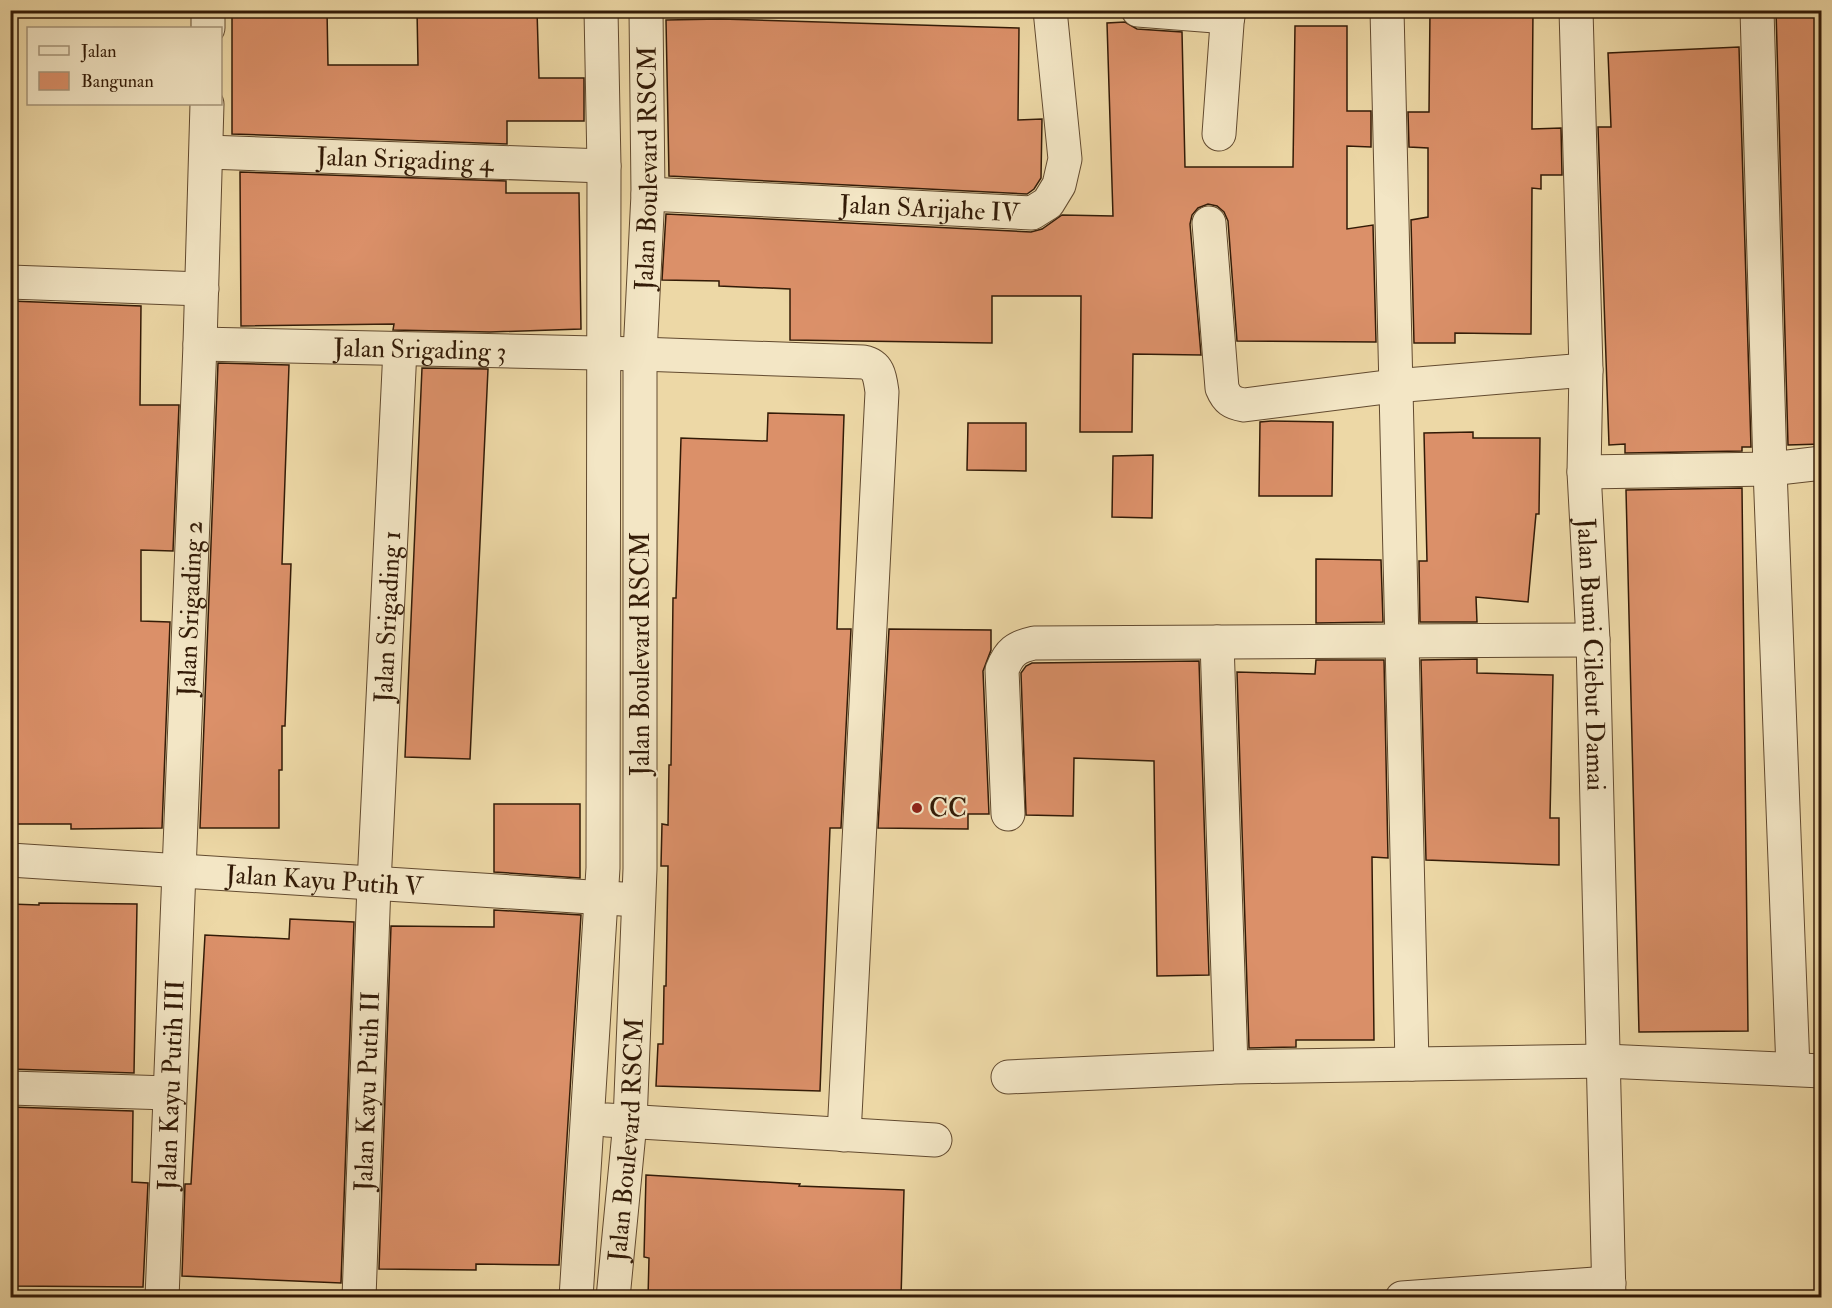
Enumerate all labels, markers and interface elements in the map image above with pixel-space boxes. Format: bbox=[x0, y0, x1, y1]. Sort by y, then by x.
legend bbox=[27, 27, 222, 105]
text: Jalan bbox=[80, 40, 117, 63]
street label: Jalan Boulevard RSCM bbox=[628, 46, 665, 292]
text: Bangunan bbox=[81, 70, 154, 93]
street label: Jalan Srigading 4 bbox=[315, 141, 495, 179]
street label: Jalan SArijahe IV bbox=[838, 188, 1022, 229]
street label: Jalan Srigading 3 bbox=[332, 332, 507, 368]
street label: Jalan Bumi Cilebut Damai bbox=[1569, 516, 1612, 792]
street label: Jalan Srigading 2 bbox=[171, 520, 210, 698]
street label: Jalan Srigading 1 bbox=[368, 530, 408, 704]
street label: Jalan Boulevard RSCM bbox=[625, 532, 657, 777]
place label: CC bbox=[929, 793, 967, 825]
marker: CC bbox=[910, 801, 924, 815]
street label: Jalan Kayu Putih V bbox=[224, 859, 425, 903]
street label: Jalan Kayu Putih III bbox=[151, 979, 192, 1192]
street label: Jalan Kayu Putih II bbox=[348, 991, 387, 1193]
street label: Jalan Boulevard RSCM bbox=[602, 1017, 651, 1264]

